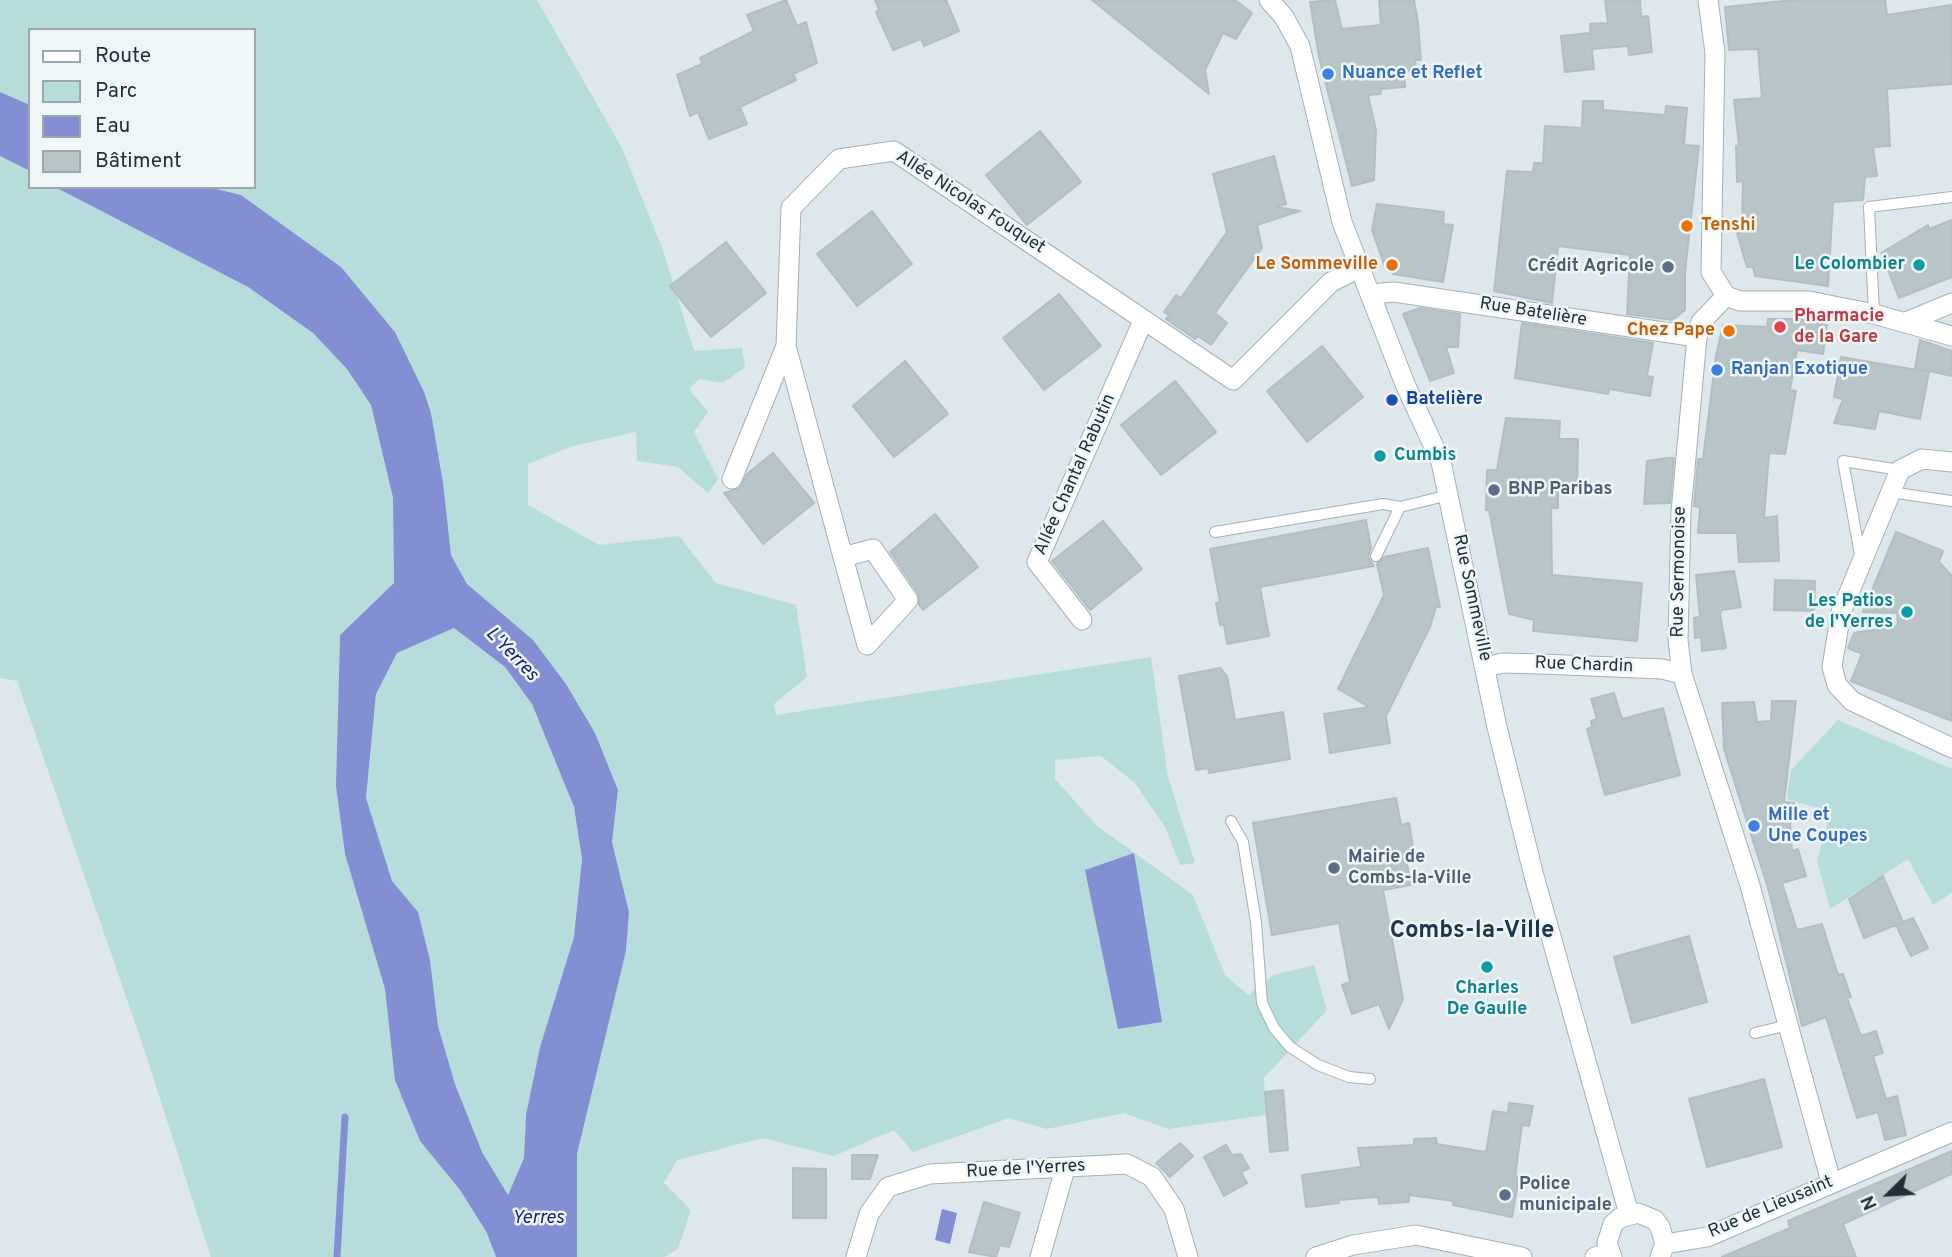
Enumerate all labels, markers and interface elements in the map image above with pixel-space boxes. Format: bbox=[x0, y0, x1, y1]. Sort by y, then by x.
legend bbox=[28, 28, 256, 189]
text: Route bbox=[95, 43, 151, 70]
place label: Nuance et Reflet bbox=[1342, 63, 1483, 85]
marker: Nuance et Reflet bbox=[1320, 66, 1336, 82]
text: Parc bbox=[95, 78, 137, 105]
text: Eau bbox=[95, 113, 130, 140]
street label: Allée Nicolas Fouquet bbox=[891, 147, 1049, 259]
text: Bâtiment bbox=[95, 148, 182, 175]
place label: Tenshi bbox=[1701, 215, 1756, 237]
marker: Tenshi bbox=[1679, 218, 1695, 234]
place label: Le Sommeville bbox=[1255, 254, 1378, 276]
place label: Le Colombier bbox=[1795, 254, 1905, 276]
place label: Crédit Agricole bbox=[1528, 256, 1654, 278]
marker: Le Sommeville bbox=[1384, 257, 1400, 273]
marker: Le Colombier bbox=[1911, 257, 1927, 273]
marker: Crédit Agricole bbox=[1660, 259, 1676, 275]
street label: Rue Batelière bbox=[1478, 294, 1588, 332]
place label: Pharmacie de la Gare bbox=[1794, 306, 1884, 348]
marker: Pharmacie de la Gare bbox=[1772, 319, 1788, 335]
place label: Chez Pape bbox=[1627, 320, 1715, 342]
marker: Chez Pape bbox=[1721, 323, 1737, 339]
place label: Ranjan Exotique bbox=[1731, 359, 1868, 381]
marker: Ranjan Exotique bbox=[1709, 362, 1725, 378]
place label: Batelière bbox=[1406, 389, 1483, 411]
street label: Allée Chantal Rabutin bbox=[1031, 391, 1121, 559]
marker: Batelière bbox=[1384, 392, 1400, 408]
place label: Cumbis bbox=[1394, 445, 1456, 467]
marker: Cumbis bbox=[1372, 448, 1388, 464]
place label: BNP Paribas bbox=[1508, 479, 1612, 501]
marker: BNP Paribas bbox=[1486, 482, 1502, 498]
street label: Rue Sermonoise bbox=[1668, 506, 1692, 638]
street label: Rue Sommeville bbox=[1447, 533, 1495, 663]
place label: Les Patios de l'Yerres bbox=[1805, 591, 1893, 634]
marker: Les Patios de l'Yerres bbox=[1899, 604, 1915, 620]
water label: L'Yerres bbox=[480, 623, 542, 687]
street label: Rue Chardin bbox=[1534, 653, 1634, 679]
place label: Mille et Une Coupes bbox=[1768, 805, 1868, 848]
marker: Mille et Une Coupes bbox=[1746, 818, 1762, 834]
place label: Mairie de Combs-la-Ville bbox=[1348, 847, 1471, 890]
marker: Mairie de Combs-la-Ville bbox=[1326, 860, 1342, 876]
district label: Combs-la-Ville bbox=[1390, 918, 1554, 946]
marker: Charles De Gaulle bbox=[1479, 959, 1495, 975]
place label: Charles De Gaulle bbox=[1447, 978, 1527, 1020]
street label: Rue de l'Yerres bbox=[966, 1156, 1086, 1184]
north arrow bbox=[1854, 1159, 1924, 1229]
street label: Rue de Lieusaint bbox=[1706, 1172, 1836, 1244]
place label: Police municipale bbox=[1519, 1174, 1612, 1216]
marker: Police municipale bbox=[1497, 1187, 1513, 1203]
text: N bbox=[1856, 1191, 1884, 1214]
water label: Yerres bbox=[512, 1208, 564, 1230]

